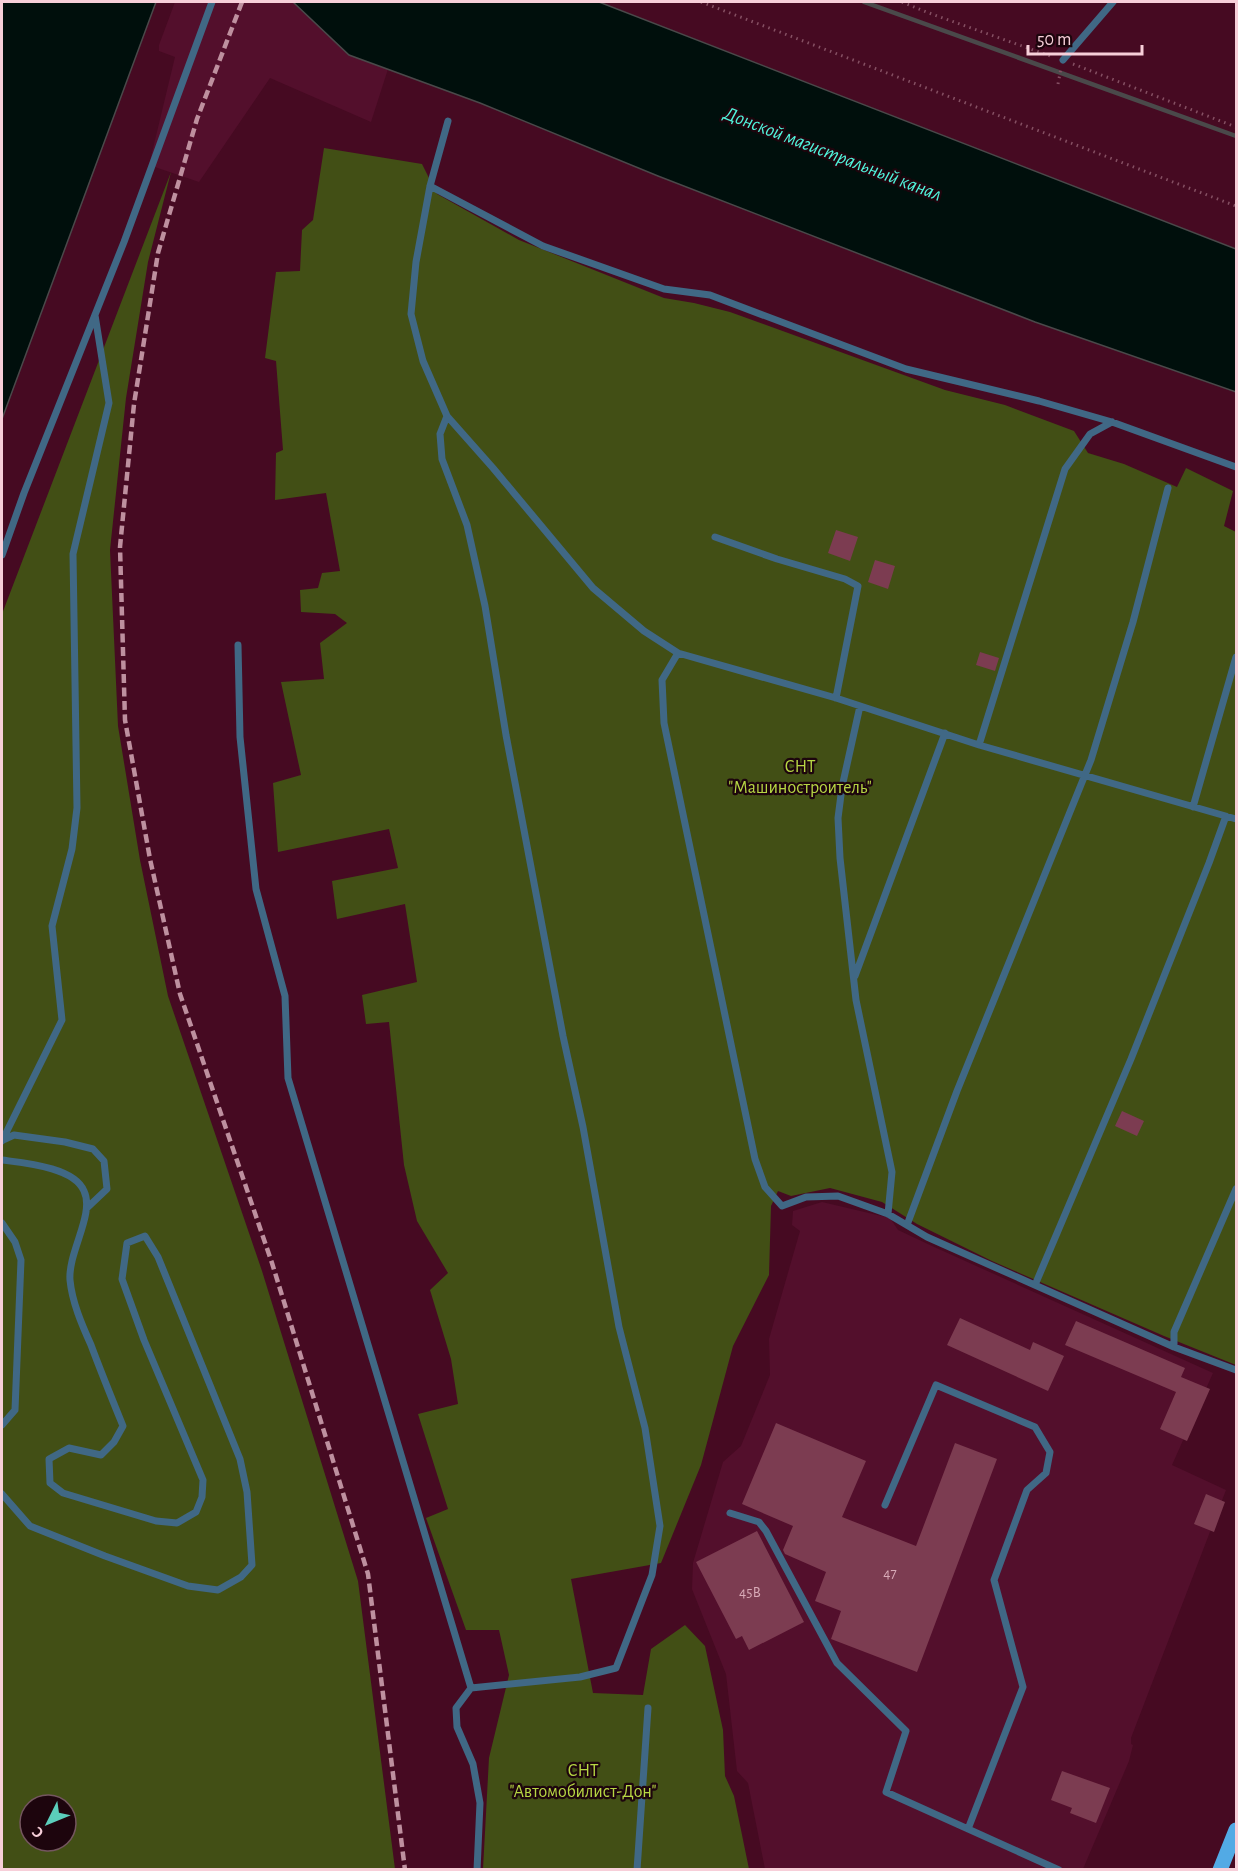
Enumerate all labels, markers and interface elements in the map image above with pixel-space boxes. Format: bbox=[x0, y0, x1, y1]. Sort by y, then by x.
scale bar bbox=[1028, 18, 1142, 56]
text: 50 m bbox=[1037, 31, 1071, 49]
water label: Донской магистральный канал bbox=[720, 103, 944, 205]
park label: СНТ "Машиностроитель" bbox=[728, 758, 872, 797]
house number: 47 bbox=[883, 1566, 897, 1581]
house number: 45В bbox=[739, 1585, 761, 1600]
park label: СНТ "Автомобилист-Дон" bbox=[509, 1762, 657, 1801]
north arrow bbox=[18, 1793, 78, 1853]
text: С bbox=[29, 1824, 47, 1841]

